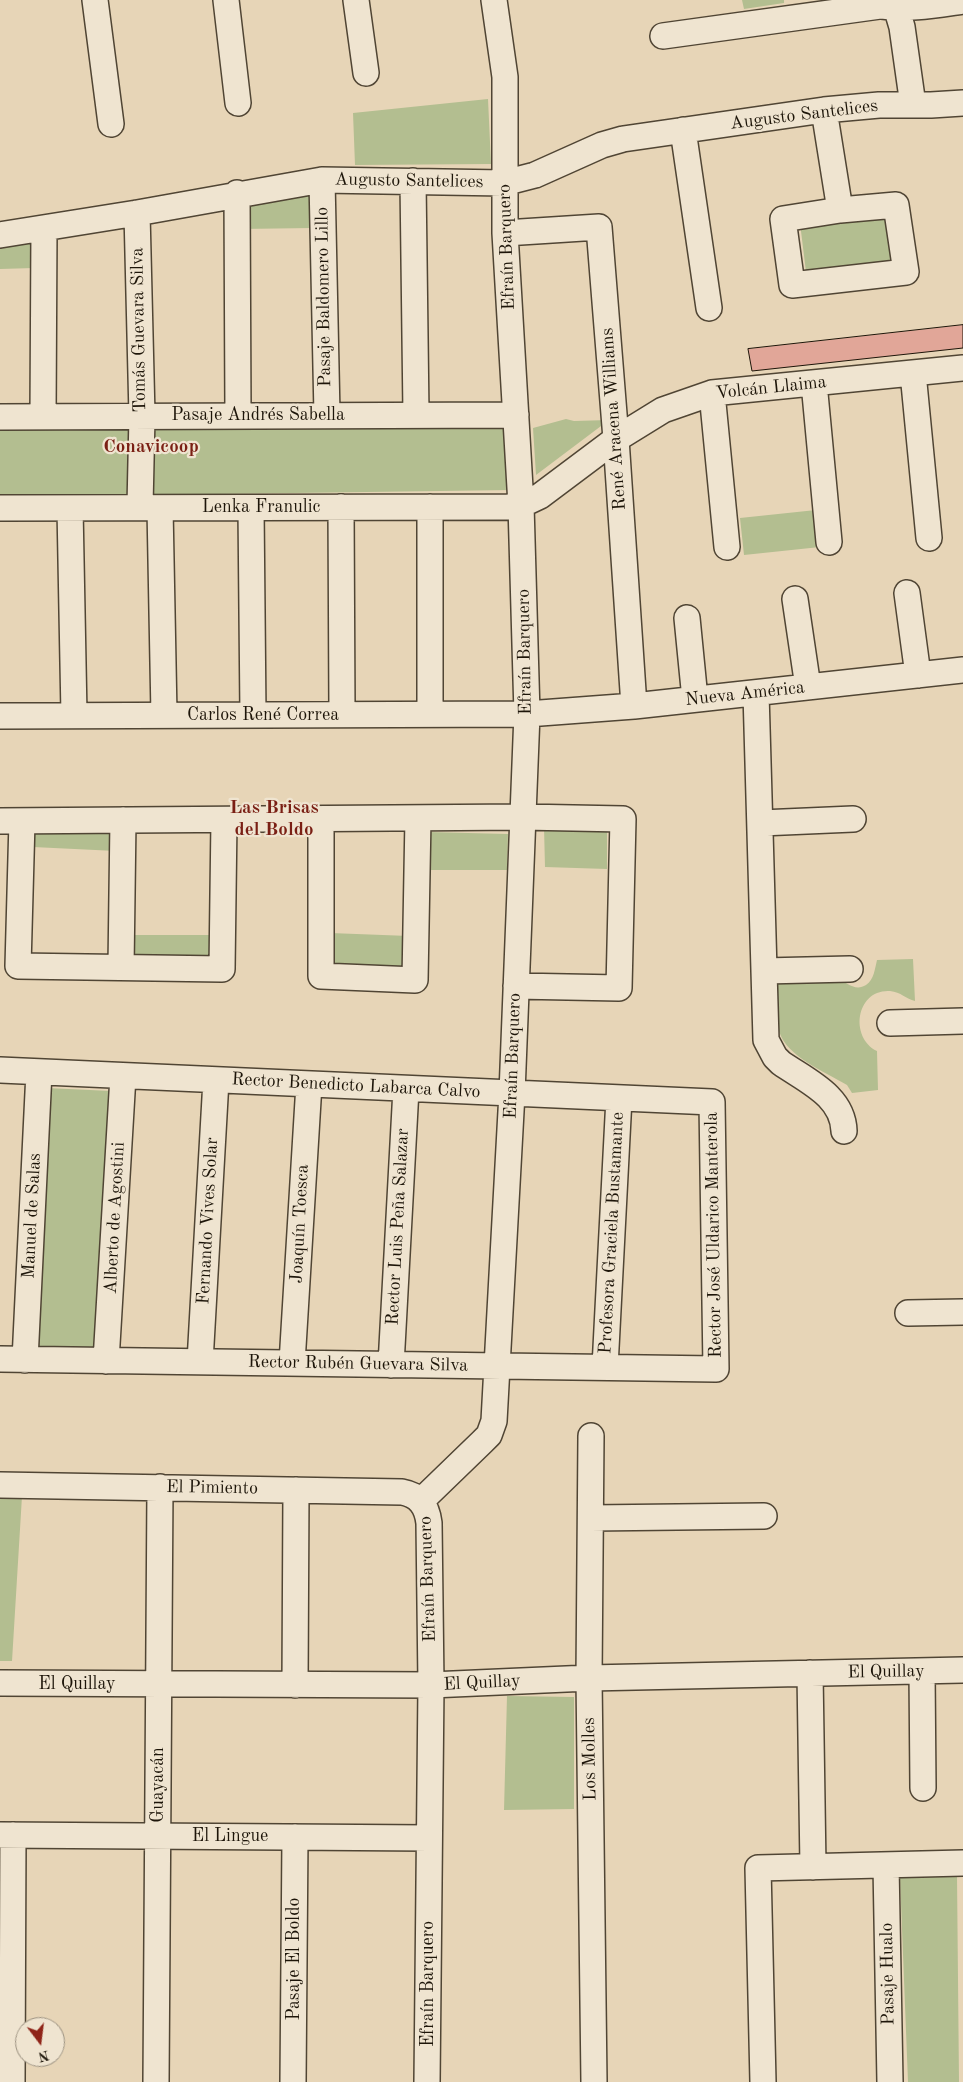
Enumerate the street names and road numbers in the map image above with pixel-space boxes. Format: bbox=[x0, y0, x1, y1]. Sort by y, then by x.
street label: Augusto Santelices bbox=[729, 95, 879, 135]
street label: Augusto Santelices bbox=[334, 169, 484, 193]
street label: Efraín Barquero bbox=[494, 184, 520, 310]
street label: Pasaje Baldomero Lillo bbox=[312, 207, 336, 387]
street label: Tomás Guevara Silva bbox=[127, 247, 151, 413]
street label: René Aracena Williams bbox=[597, 327, 631, 511]
street label: Volcán Llaima bbox=[715, 371, 827, 405]
street label: Pasaje Andrés Sabella bbox=[171, 404, 345, 426]
street label: Lenka Franulic bbox=[202, 496, 320, 518]
street label: Efraín Barquero bbox=[513, 589, 537, 715]
street label: Nueva América bbox=[684, 677, 806, 711]
street label: Carlos René Correa bbox=[187, 704, 339, 726]
street label: Efraín Barquero bbox=[500, 993, 526, 1119]
street label: Rector Benedicto Labarca Calvo bbox=[231, 1069, 481, 1103]
street label: Profesora Graciela Bustamante bbox=[595, 1111, 629, 1355]
street label: Rector José Uldarico Manterola bbox=[701, 1112, 727, 1358]
street label: Rector Luis Peña Salazar bbox=[382, 1128, 414, 1326]
street label: Fernando Vives Solar bbox=[193, 1137, 223, 1305]
street label: Alberto de Agostini bbox=[100, 1141, 130, 1295]
street label: Manuel de Salas bbox=[18, 1153, 46, 1279]
street label: Joaquín Toesca bbox=[286, 1164, 314, 1284]
street label: Rector Rubén Guevara Silva bbox=[248, 1351, 468, 1377]
street label: El Pimiento bbox=[166, 1476, 258, 1500]
street label: Efraín Barquero bbox=[415, 1516, 441, 1642]
street label: El Quillay bbox=[847, 1661, 925, 1683]
street label: El Quillay bbox=[443, 1670, 521, 1696]
street label: El Quillay bbox=[38, 1673, 116, 1695]
street label: Los Molles bbox=[578, 1717, 602, 1801]
street label: Guayacán bbox=[147, 1747, 169, 1823]
street label: El Lingue bbox=[192, 1825, 268, 1847]
street label: Pasaje El Boldo bbox=[283, 1898, 305, 2020]
street label: Efraín Barquero bbox=[417, 1921, 439, 2047]
street label: Pasaje Hualo bbox=[876, 1923, 900, 2025]

